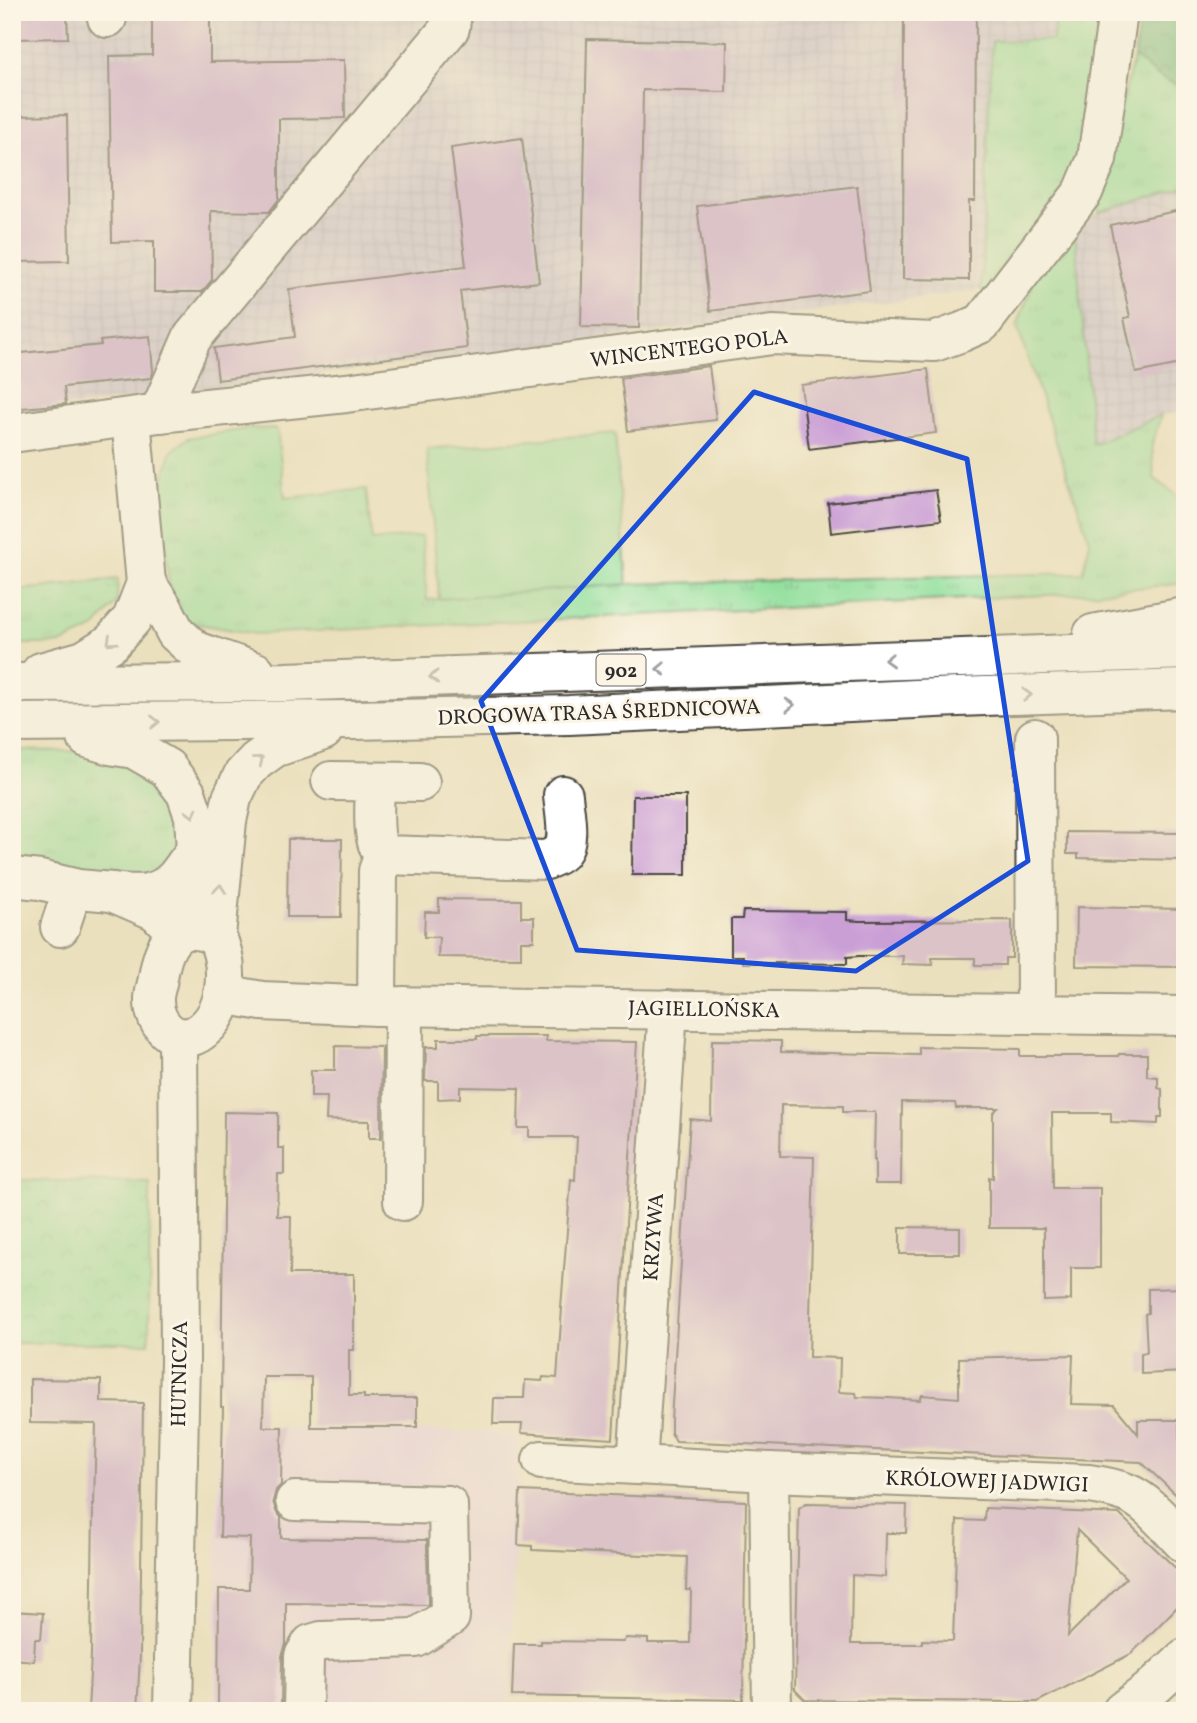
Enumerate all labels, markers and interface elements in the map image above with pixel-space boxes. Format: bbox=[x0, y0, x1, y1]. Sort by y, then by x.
street label: WINCENTEGO POLA bbox=[588, 323, 790, 376]
one-way arrow bbox=[106, 632, 119, 645]
one-way arrow bbox=[883, 653, 894, 668]
road number: 902 bbox=[596, 654, 646, 685]
one-way arrow bbox=[656, 661, 667, 676]
one-way arrow bbox=[428, 669, 439, 684]
one-way arrow bbox=[1022, 687, 1032, 703]
street label: DROGOWA TRASA ŚREDNICOWA bbox=[437, 693, 761, 734]
one-way arrow bbox=[785, 698, 796, 713]
one-way arrow bbox=[150, 715, 161, 730]
one-way arrow bbox=[252, 755, 264, 768]
one-way arrow bbox=[184, 807, 198, 819]
one-way arrow bbox=[212, 883, 227, 895]
street label: JAGIELLOŃSKA bbox=[628, 995, 780, 1026]
street label: KRZYWA bbox=[637, 1192, 672, 1282]
street label: HUTNICZA bbox=[165, 1320, 196, 1428]
street label: KRÓLOWEJ JADWIGI bbox=[885, 1464, 1089, 1501]

